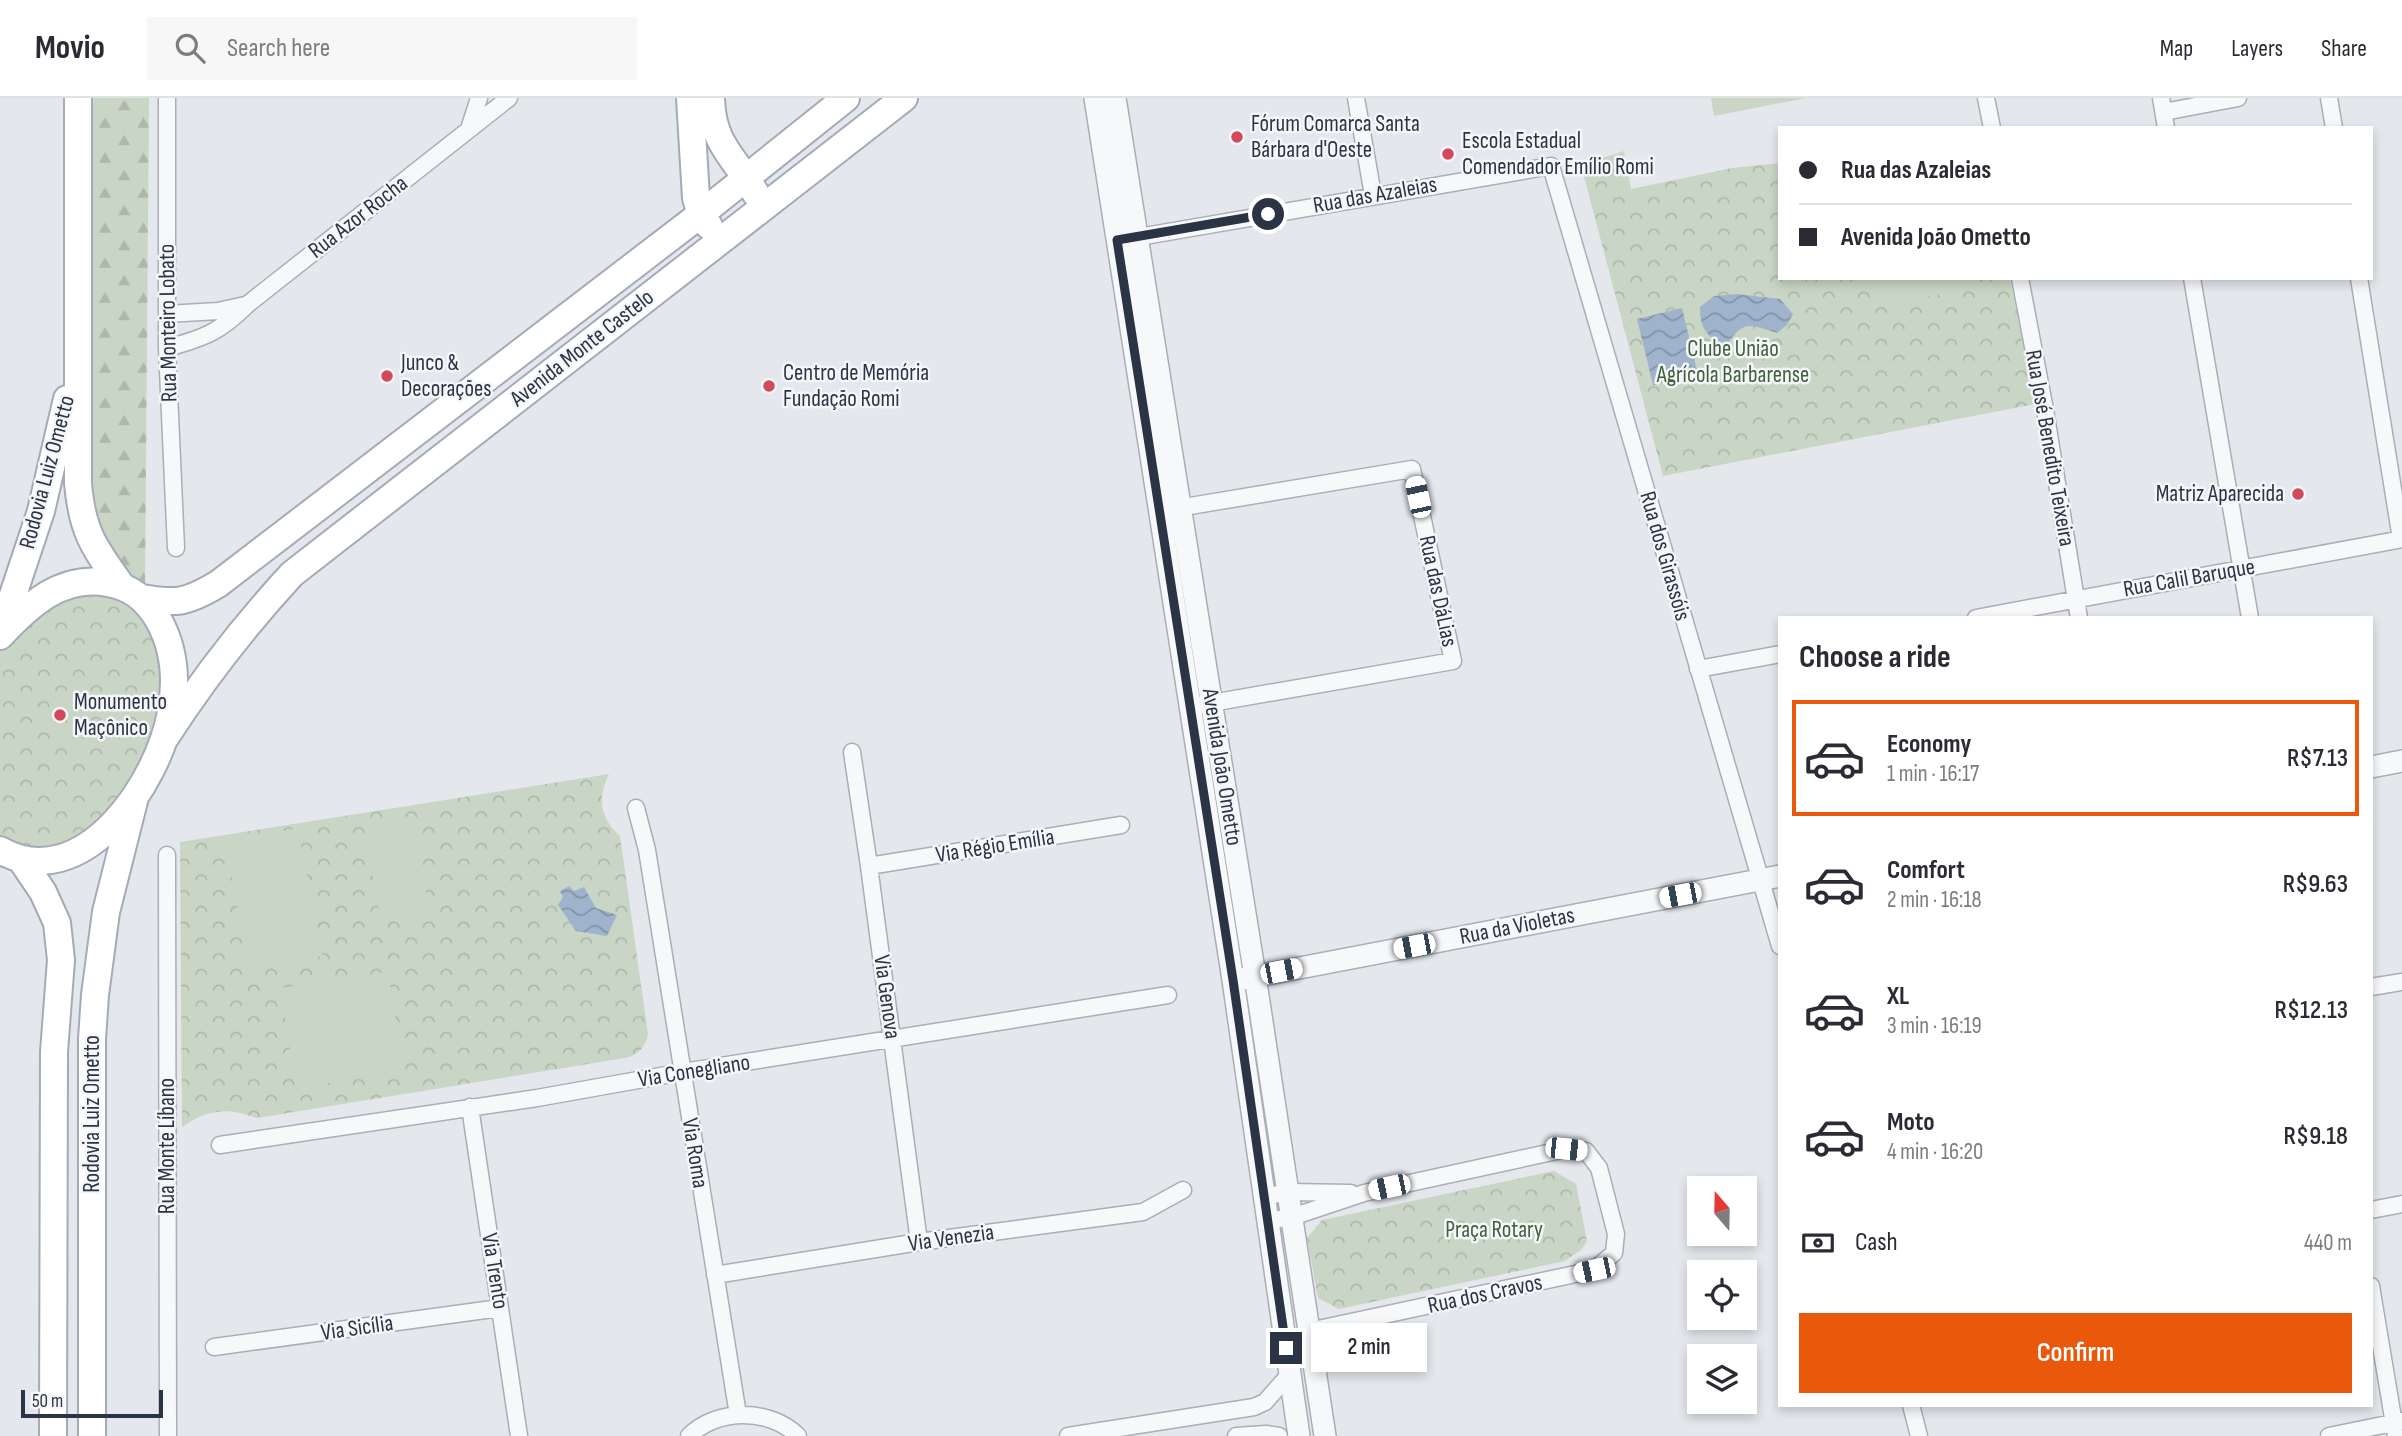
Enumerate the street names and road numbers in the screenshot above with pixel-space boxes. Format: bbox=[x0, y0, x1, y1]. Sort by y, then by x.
street label: Rua Azor Rocha bbox=[303, 170, 413, 264]
street label: Rua das Azaleias bbox=[1311, 170, 1439, 220]
street label: Rua Monteiro Lobato bbox=[153, 244, 183, 402]
street label: Avenida Monte Castelo bbox=[504, 283, 659, 413]
street label: Rua José Benedito Teixeira bbox=[2019, 348, 2081, 548]
street label: Rodovia Luiz Ometto bbox=[13, 392, 81, 552]
street label: Rua dos Girassóis bbox=[1633, 488, 1697, 624]
street label: Rua das DáLias bbox=[1413, 533, 1463, 649]
street label: Rua Calil Baruque bbox=[2121, 553, 2257, 603]
street label: Avenida João Ometto bbox=[1196, 685, 1248, 848]
street label: Via Régio Emília bbox=[934, 823, 1056, 869]
street label: Rua da Violetas bbox=[1457, 901, 1577, 951]
street label: Via Genova bbox=[867, 953, 907, 1041]
street label: Rodovia Luiz Ometto bbox=[78, 1035, 106, 1193]
street label: Via Conegliano bbox=[636, 1048, 752, 1094]
street label: Rua Monte Líbano bbox=[153, 1078, 181, 1214]
street label: Via Roma bbox=[676, 1116, 714, 1190]
street label: Via Venezia bbox=[906, 1218, 996, 1258]
street label: Via Trento bbox=[475, 1231, 515, 1311]
street label: Rua dos Cravos bbox=[1425, 1268, 1545, 1320]
street label: Via Sicília bbox=[319, 1309, 395, 1347]

